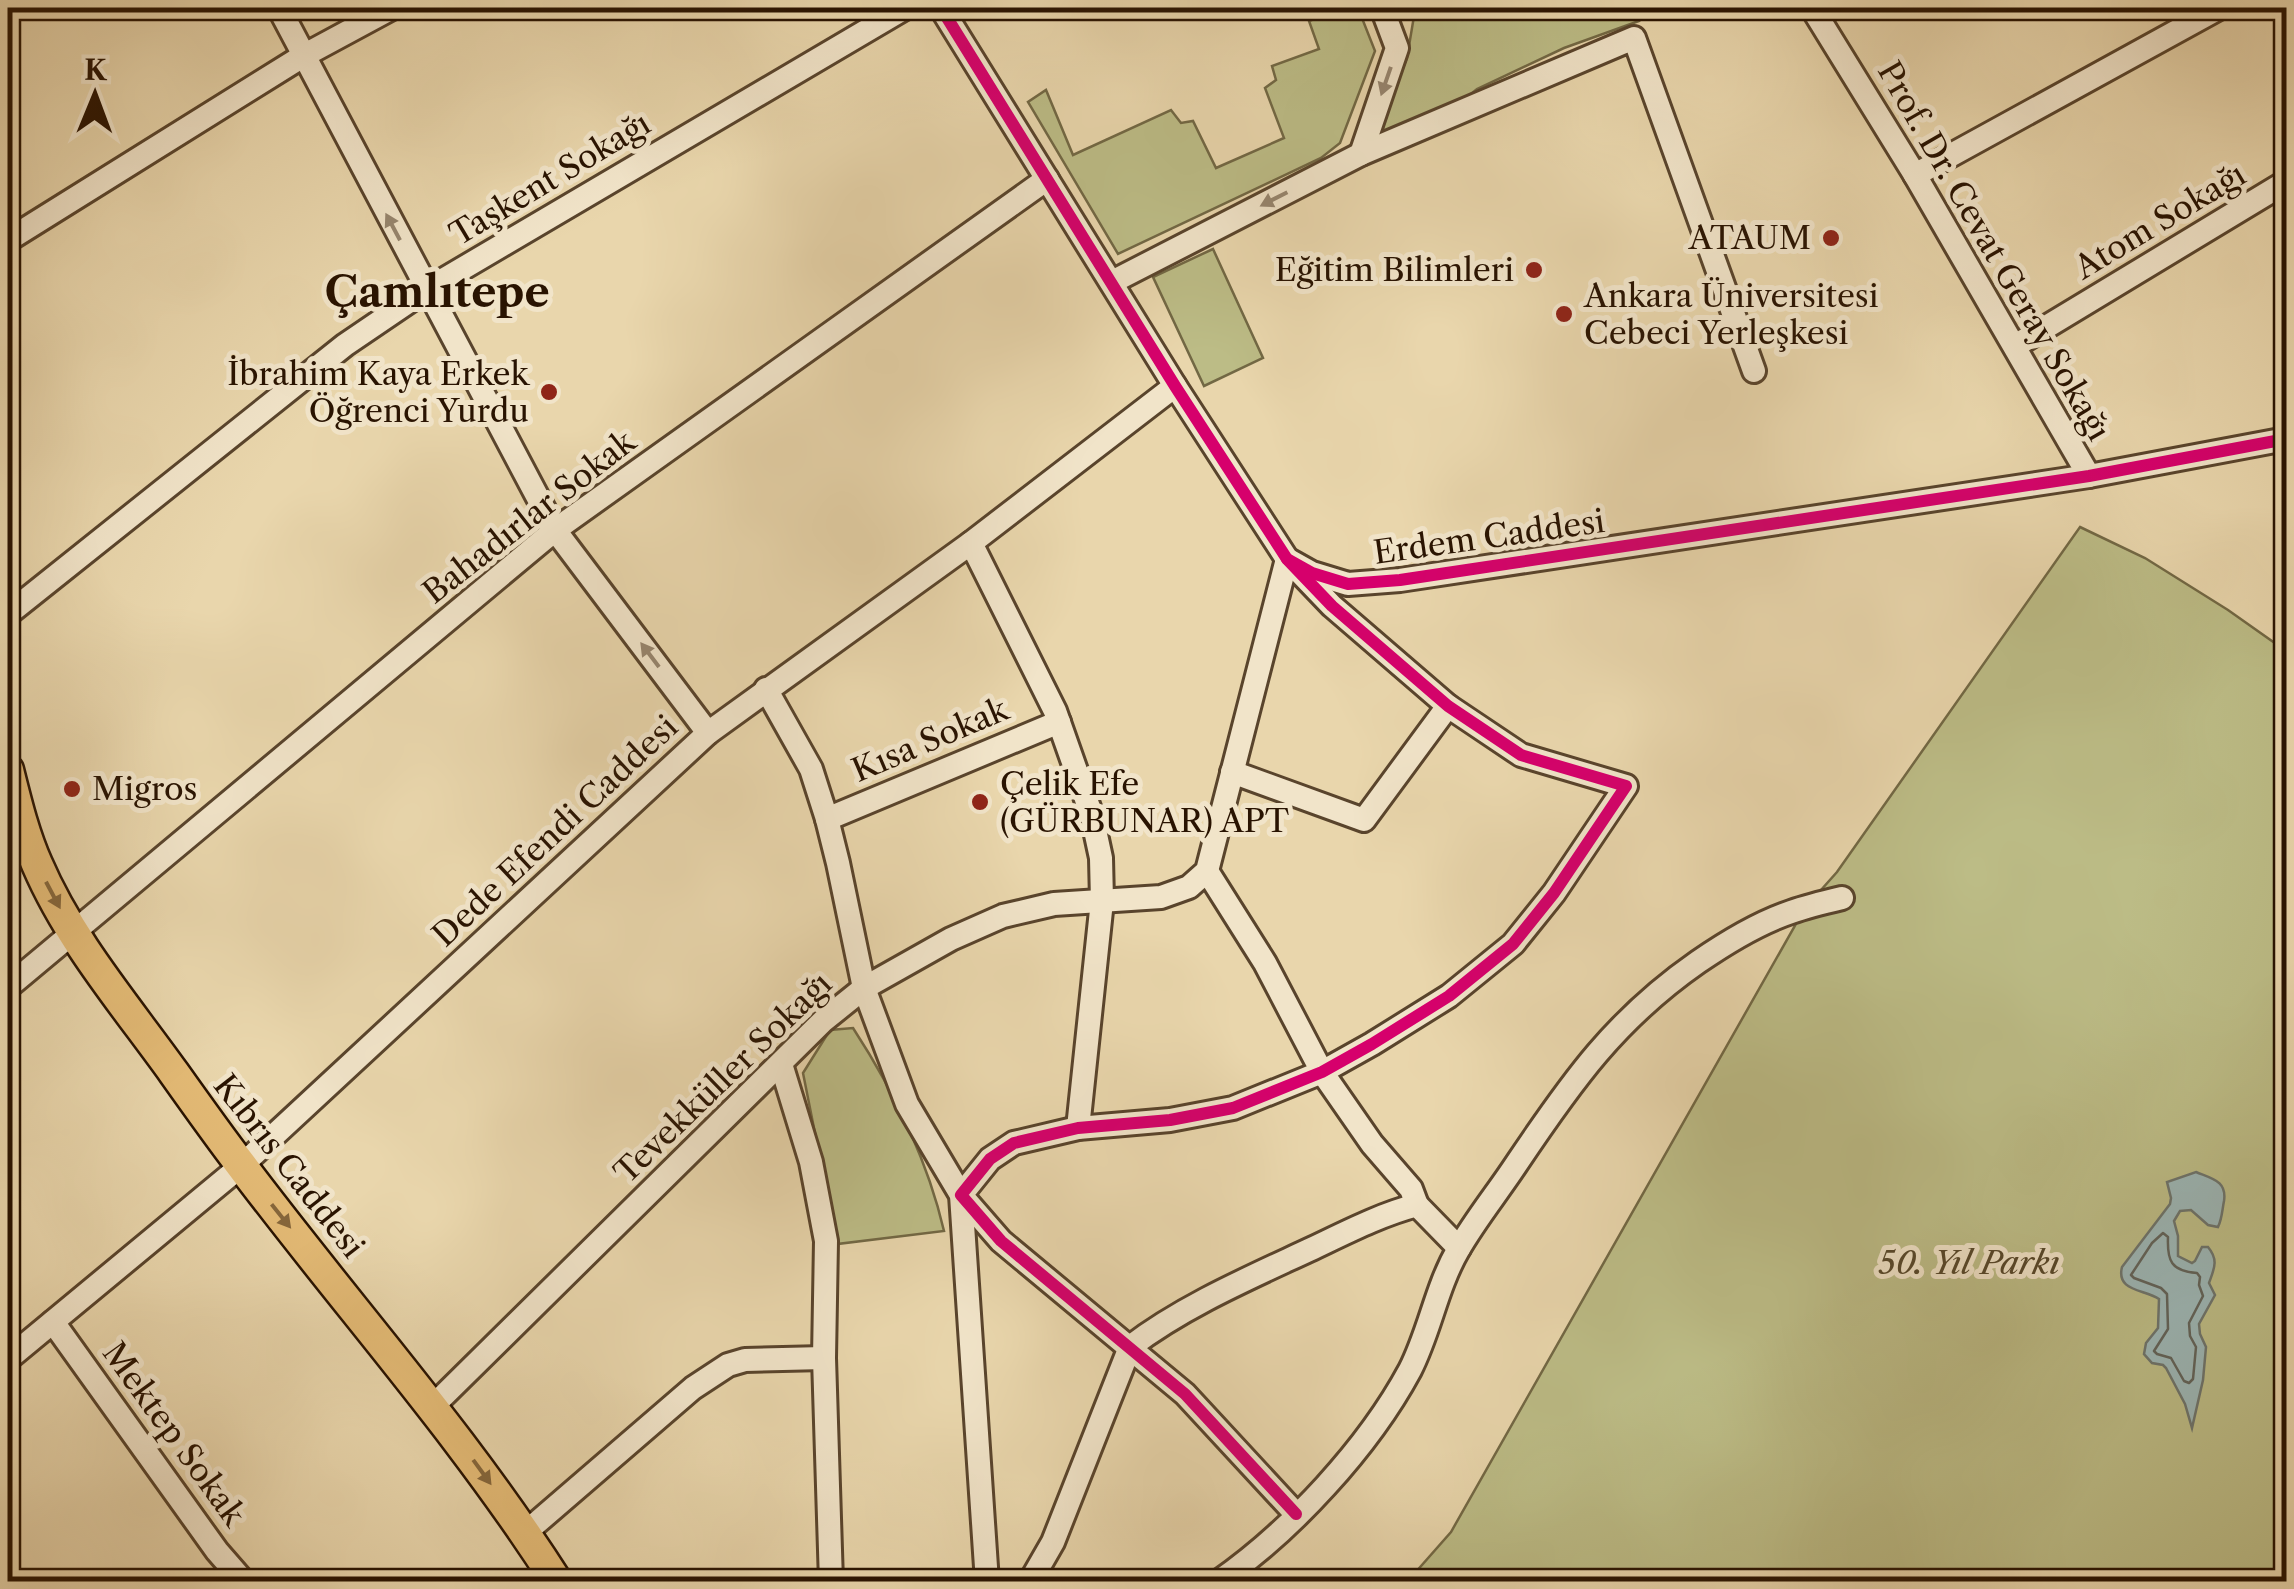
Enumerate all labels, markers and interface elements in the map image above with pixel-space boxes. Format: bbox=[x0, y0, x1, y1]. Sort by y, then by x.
north arrow bbox=[45, 45, 145, 145]
text: K bbox=[84, 53, 109, 87]
street label: Prof. Dr. Cevat Geray Sokağı bbox=[1870, 54, 2119, 447]
one-way arrow bbox=[1378, 66, 1393, 96]
street label: Taşkent Sokağı bbox=[443, 103, 657, 254]
street label: Atom Sokağı bbox=[2066, 154, 2252, 287]
one-way arrow bbox=[1260, 190, 1289, 207]
one-way arrow bbox=[385, 213, 402, 242]
place label: ATAUM bbox=[1688, 218, 1811, 257]
marker: ATAUM bbox=[1820, 227, 1842, 249]
place label: Eğitim Bilimleri bbox=[1275, 250, 1514, 289]
marker: Eğitim Bilimleri bbox=[1523, 259, 1545, 281]
district label: Çamlıtepe bbox=[325, 266, 549, 318]
place label: Ankara Üniversitesi Cebeci Yerleşkesi bbox=[1583, 276, 1879, 352]
marker: Ankara Üniversitesi Cebeci Yerleşkesi bbox=[1553, 303, 1575, 325]
place label: İbrahim Kaya Erkek Öğrenci Yurdu bbox=[227, 354, 531, 430]
marker: İbrahim Kaya Erkek Öğrenci Yurdu bbox=[538, 381, 560, 403]
street label: Bahadırlar Sokak bbox=[415, 421, 644, 612]
street label: Erdem Caddesi bbox=[1371, 501, 1607, 572]
one-way arrow bbox=[640, 642, 660, 668]
street label: Kısa Sokak bbox=[846, 689, 1015, 790]
street label: Dede Efendi Caddesi bbox=[424, 707, 685, 954]
place label: Çelik Efe (GÜRBUNAR) APT bbox=[1000, 764, 1289, 840]
place label: Migros bbox=[92, 769, 198, 808]
marker: Migros bbox=[61, 778, 83, 800]
marker: Çelik Efe (GÜRBUNAR) APT bbox=[969, 791, 991, 813]
one-way arrow bbox=[44, 880, 61, 909]
street label: Tevekküller Sokağı bbox=[606, 964, 840, 1191]
street label: Kıbrıs Caddesi bbox=[206, 1066, 373, 1265]
one-way arrow bbox=[270, 1203, 291, 1229]
park label: 50. Yıl Parkı bbox=[1878, 1243, 2060, 1282]
street label: Mektep Sokak bbox=[95, 1334, 255, 1534]
one-way arrow bbox=[472, 1458, 491, 1485]

